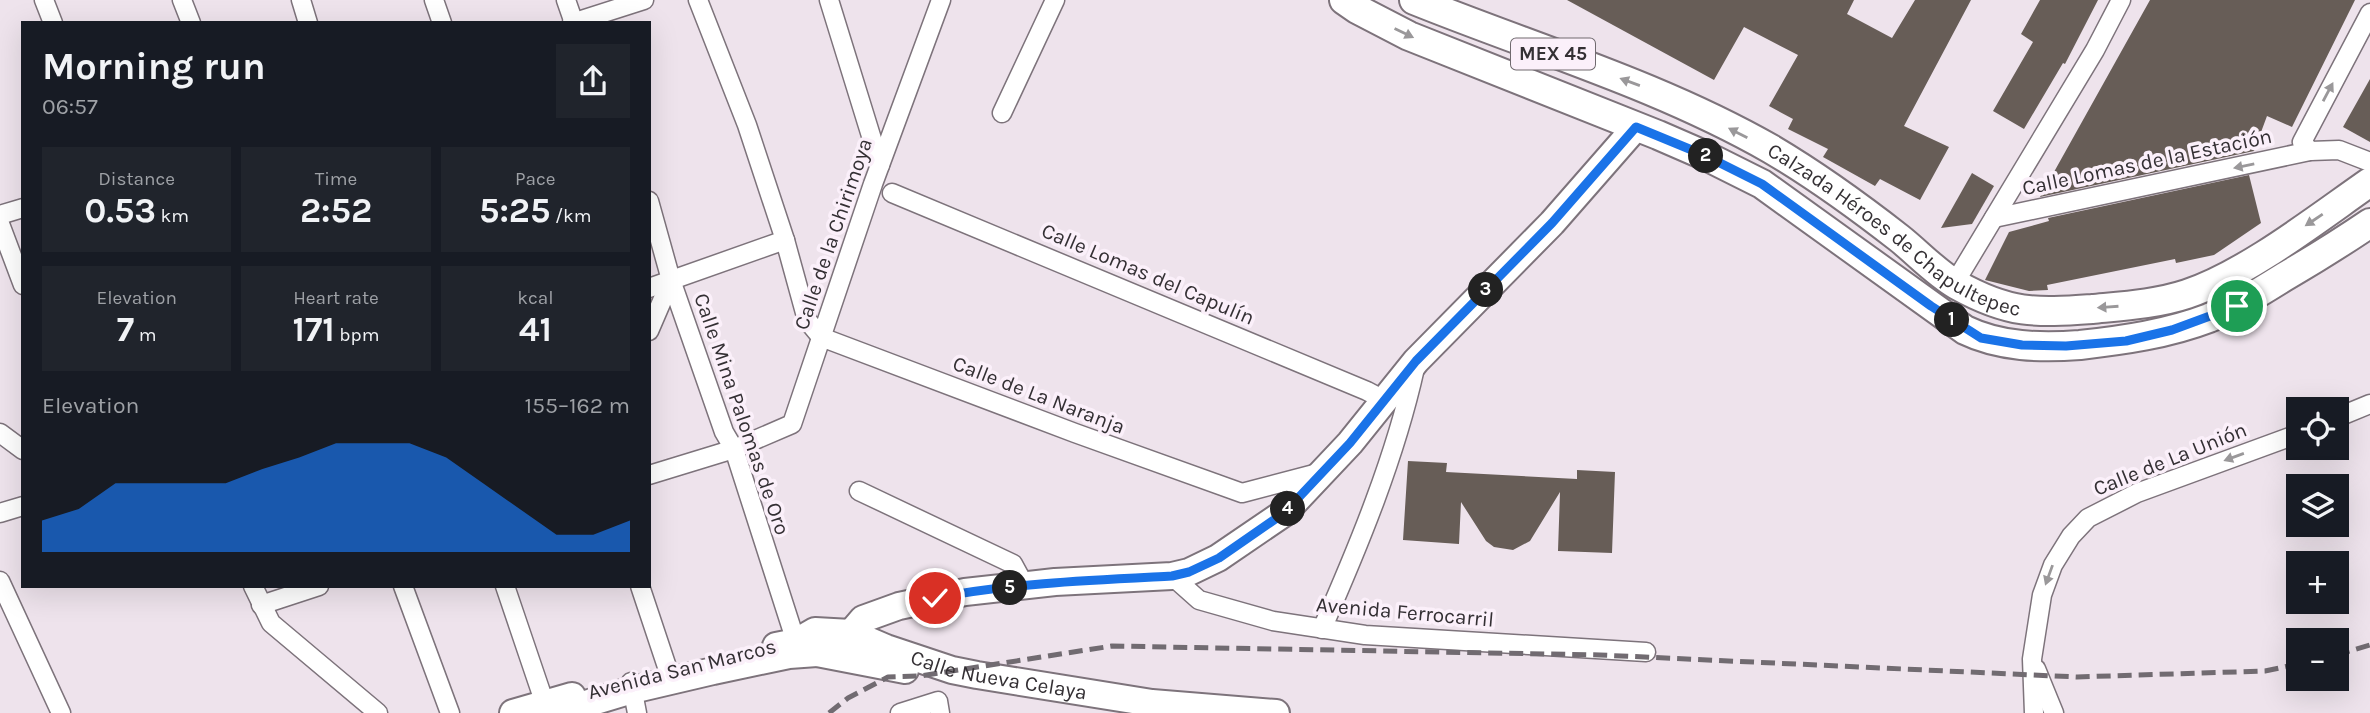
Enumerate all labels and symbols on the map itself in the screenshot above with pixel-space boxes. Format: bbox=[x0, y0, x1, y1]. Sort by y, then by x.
one-way arrow bbox=[1394, 27, 1414, 38]
road number: MEX 45 bbox=[1511, 38, 1595, 70]
one-way arrow bbox=[1619, 77, 1640, 88]
one-way arrow bbox=[2322, 82, 2334, 102]
street label: Calle Lomas de la Estación bbox=[2020, 124, 2274, 200]
one-way arrow bbox=[1728, 127, 1748, 138]
street label: Calle de la Chirimoya bbox=[789, 135, 877, 333]
pin: 2 bbox=[1688, 138, 1724, 174]
street label: Calzada Héroes de Chapultepec bbox=[1764, 138, 2023, 321]
one-way arrow bbox=[2233, 161, 2255, 172]
one-way arrow bbox=[2304, 214, 2324, 227]
street label: Calle Lomas del Capulín bbox=[1038, 218, 1258, 330]
pin: 3 bbox=[1468, 272, 1504, 308]
pin bbox=[2207, 276, 2267, 336]
street label: Calle Mina Palomas de Oro bbox=[689, 290, 795, 538]
pin: 1 bbox=[1934, 302, 1969, 338]
one-way arrow bbox=[2097, 302, 2119, 313]
street label: Calle de La Naranja bbox=[950, 351, 1128, 439]
street label: Calle de La Unión bbox=[2090, 417, 2250, 501]
one-way arrow bbox=[2223, 452, 2244, 463]
pin: 4 bbox=[1270, 491, 1306, 526]
one-way arrow bbox=[2044, 564, 2055, 585]
pin bbox=[905, 568, 965, 628]
pin: 5 bbox=[992, 570, 1028, 606]
street label: Avenida Ferrocarril bbox=[1315, 592, 1495, 632]
street label: Avenida San Marcos bbox=[585, 634, 779, 704]
street label: Calle Nueva Celaya bbox=[908, 645, 1089, 704]

